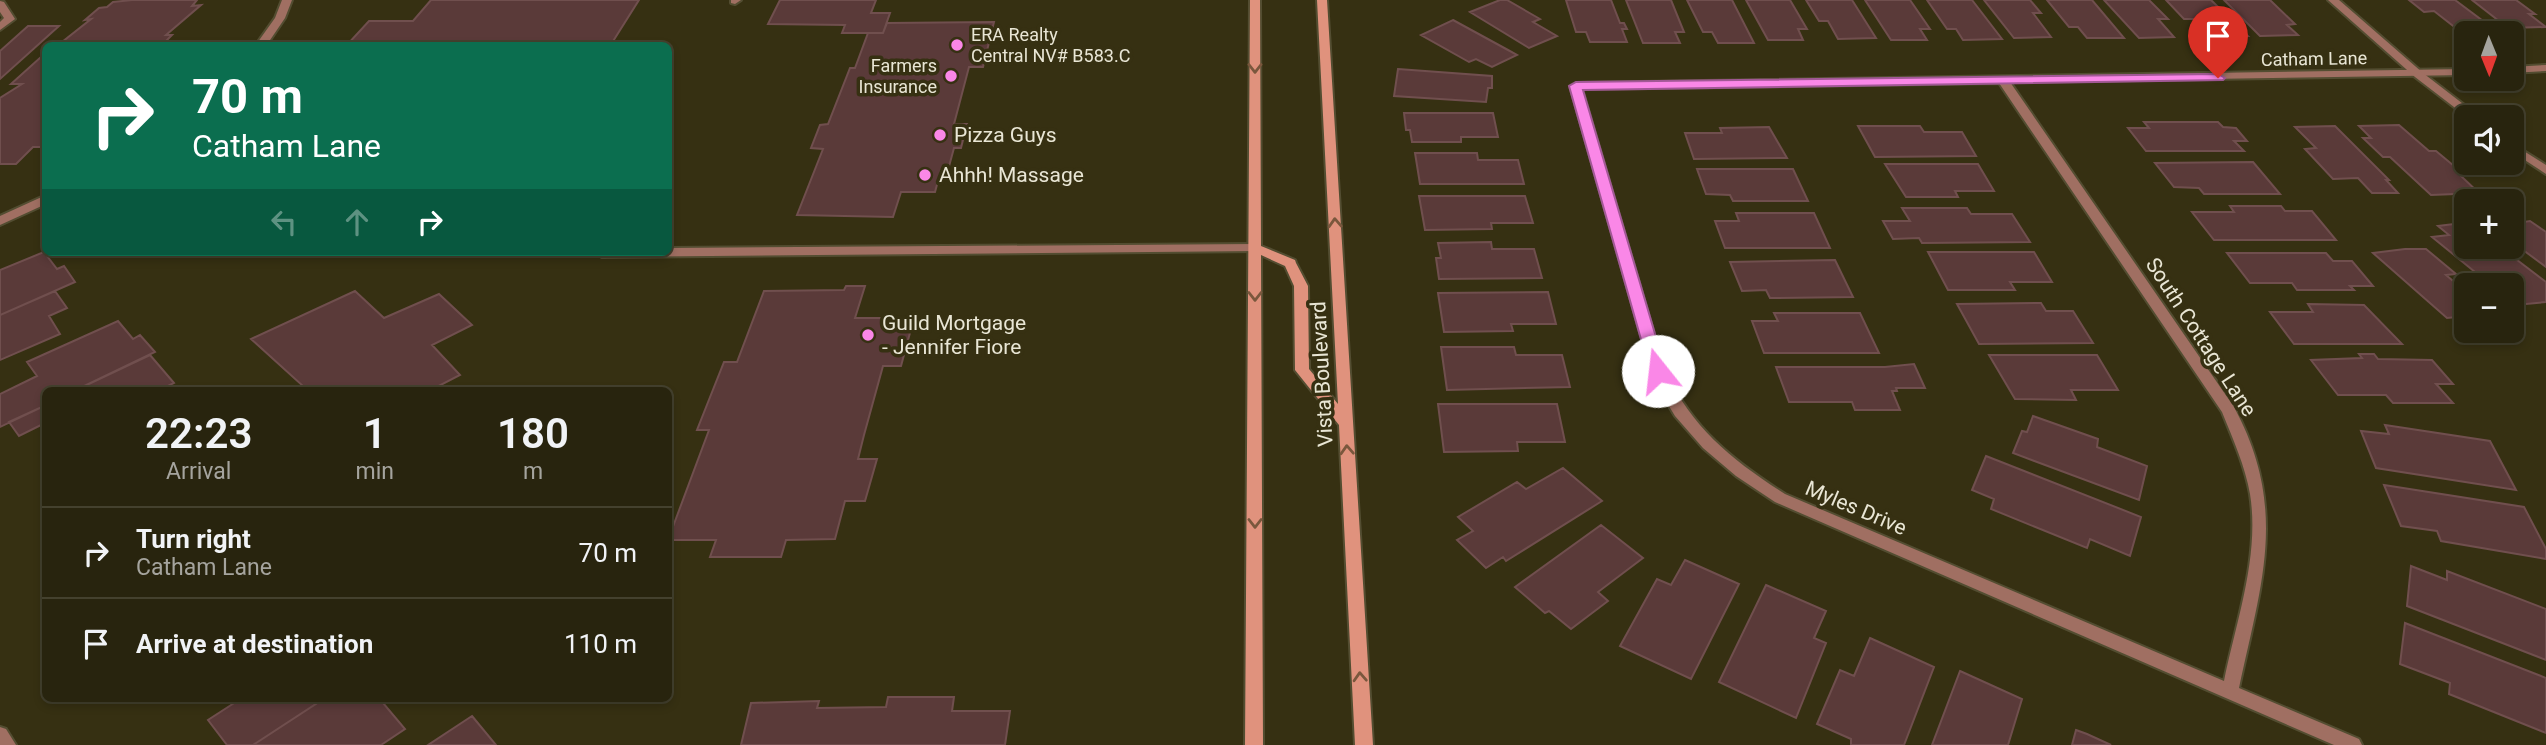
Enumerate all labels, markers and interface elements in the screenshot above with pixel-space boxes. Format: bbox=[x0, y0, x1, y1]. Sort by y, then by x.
pin bbox=[2188, 6, 2248, 78]
icon: arrive bbox=[2199, 17, 2237, 55]
north arrow bbox=[2454, 21, 2524, 91]
map controls bbox=[2454, 21, 2524, 343]
place label: ERA Realty Central NV# B583.C bbox=[971, 24, 1130, 66]
marker: ERA Realty Central NV# B583.C bbox=[949, 37, 965, 53]
street label: Catham Lane bbox=[2261, 47, 2367, 70]
place label: Farmers Insurance bbox=[859, 55, 937, 97]
one-way arrow bbox=[1247, 63, 1263, 74]
text: 70 m bbox=[192, 68, 303, 125]
marker: Farmers Insurance bbox=[943, 68, 959, 84]
icon: right bbox=[77, 70, 168, 161]
button: sound bbox=[2454, 105, 2524, 175]
place label: Pizza Guys bbox=[954, 123, 1056, 147]
text: Catham Lane bbox=[192, 127, 381, 165]
marker: Pizza Guys bbox=[932, 127, 948, 143]
place label: Ahhh! Massage bbox=[939, 163, 1084, 187]
marker: Ahhh! Massage bbox=[917, 167, 933, 183]
button: + bbox=[2454, 189, 2524, 259]
icon: left bbox=[265, 203, 303, 241]
icon: ahead bbox=[338, 203, 376, 241]
icon: right bbox=[411, 203, 449, 241]
one-way arrow bbox=[1327, 217, 1342, 228]
street label: South Cottage Lane bbox=[2141, 253, 2261, 421]
button: − bbox=[2454, 273, 2524, 343]
one-way arrow bbox=[1247, 291, 1263, 301]
street label: Vista Boulevard bbox=[1306, 301, 1338, 447]
place label: Guild Mortgage - Jennifer Fiore bbox=[882, 311, 1026, 359]
marker: Guild Mortgage - Jennifer Fiore bbox=[860, 327, 876, 343]
position arrow bbox=[1621, 334, 1695, 408]
text: 22:23 bbox=[145, 409, 252, 458]
text: 1 bbox=[363, 409, 387, 458]
text: 180 bbox=[497, 409, 569, 458]
one-way arrow bbox=[1340, 444, 1355, 455]
text: Arrival bbox=[166, 458, 231, 485]
text: min bbox=[355, 458, 394, 485]
text: m bbox=[523, 458, 543, 485]
street label: Myles Drive bbox=[1802, 476, 1910, 540]
one-way arrow bbox=[1247, 518, 1263, 529]
text: Turn right bbox=[136, 524, 251, 554]
icon: right bbox=[77, 534, 115, 572]
text: 70 m bbox=[579, 538, 637, 568]
text: Catham Lane bbox=[136, 554, 272, 581]
icon: arrive bbox=[77, 625, 115, 663]
text: Arrive at destination bbox=[136, 629, 373, 659]
text: 110 m bbox=[564, 629, 637, 659]
one-way arrow bbox=[1353, 671, 1368, 682]

